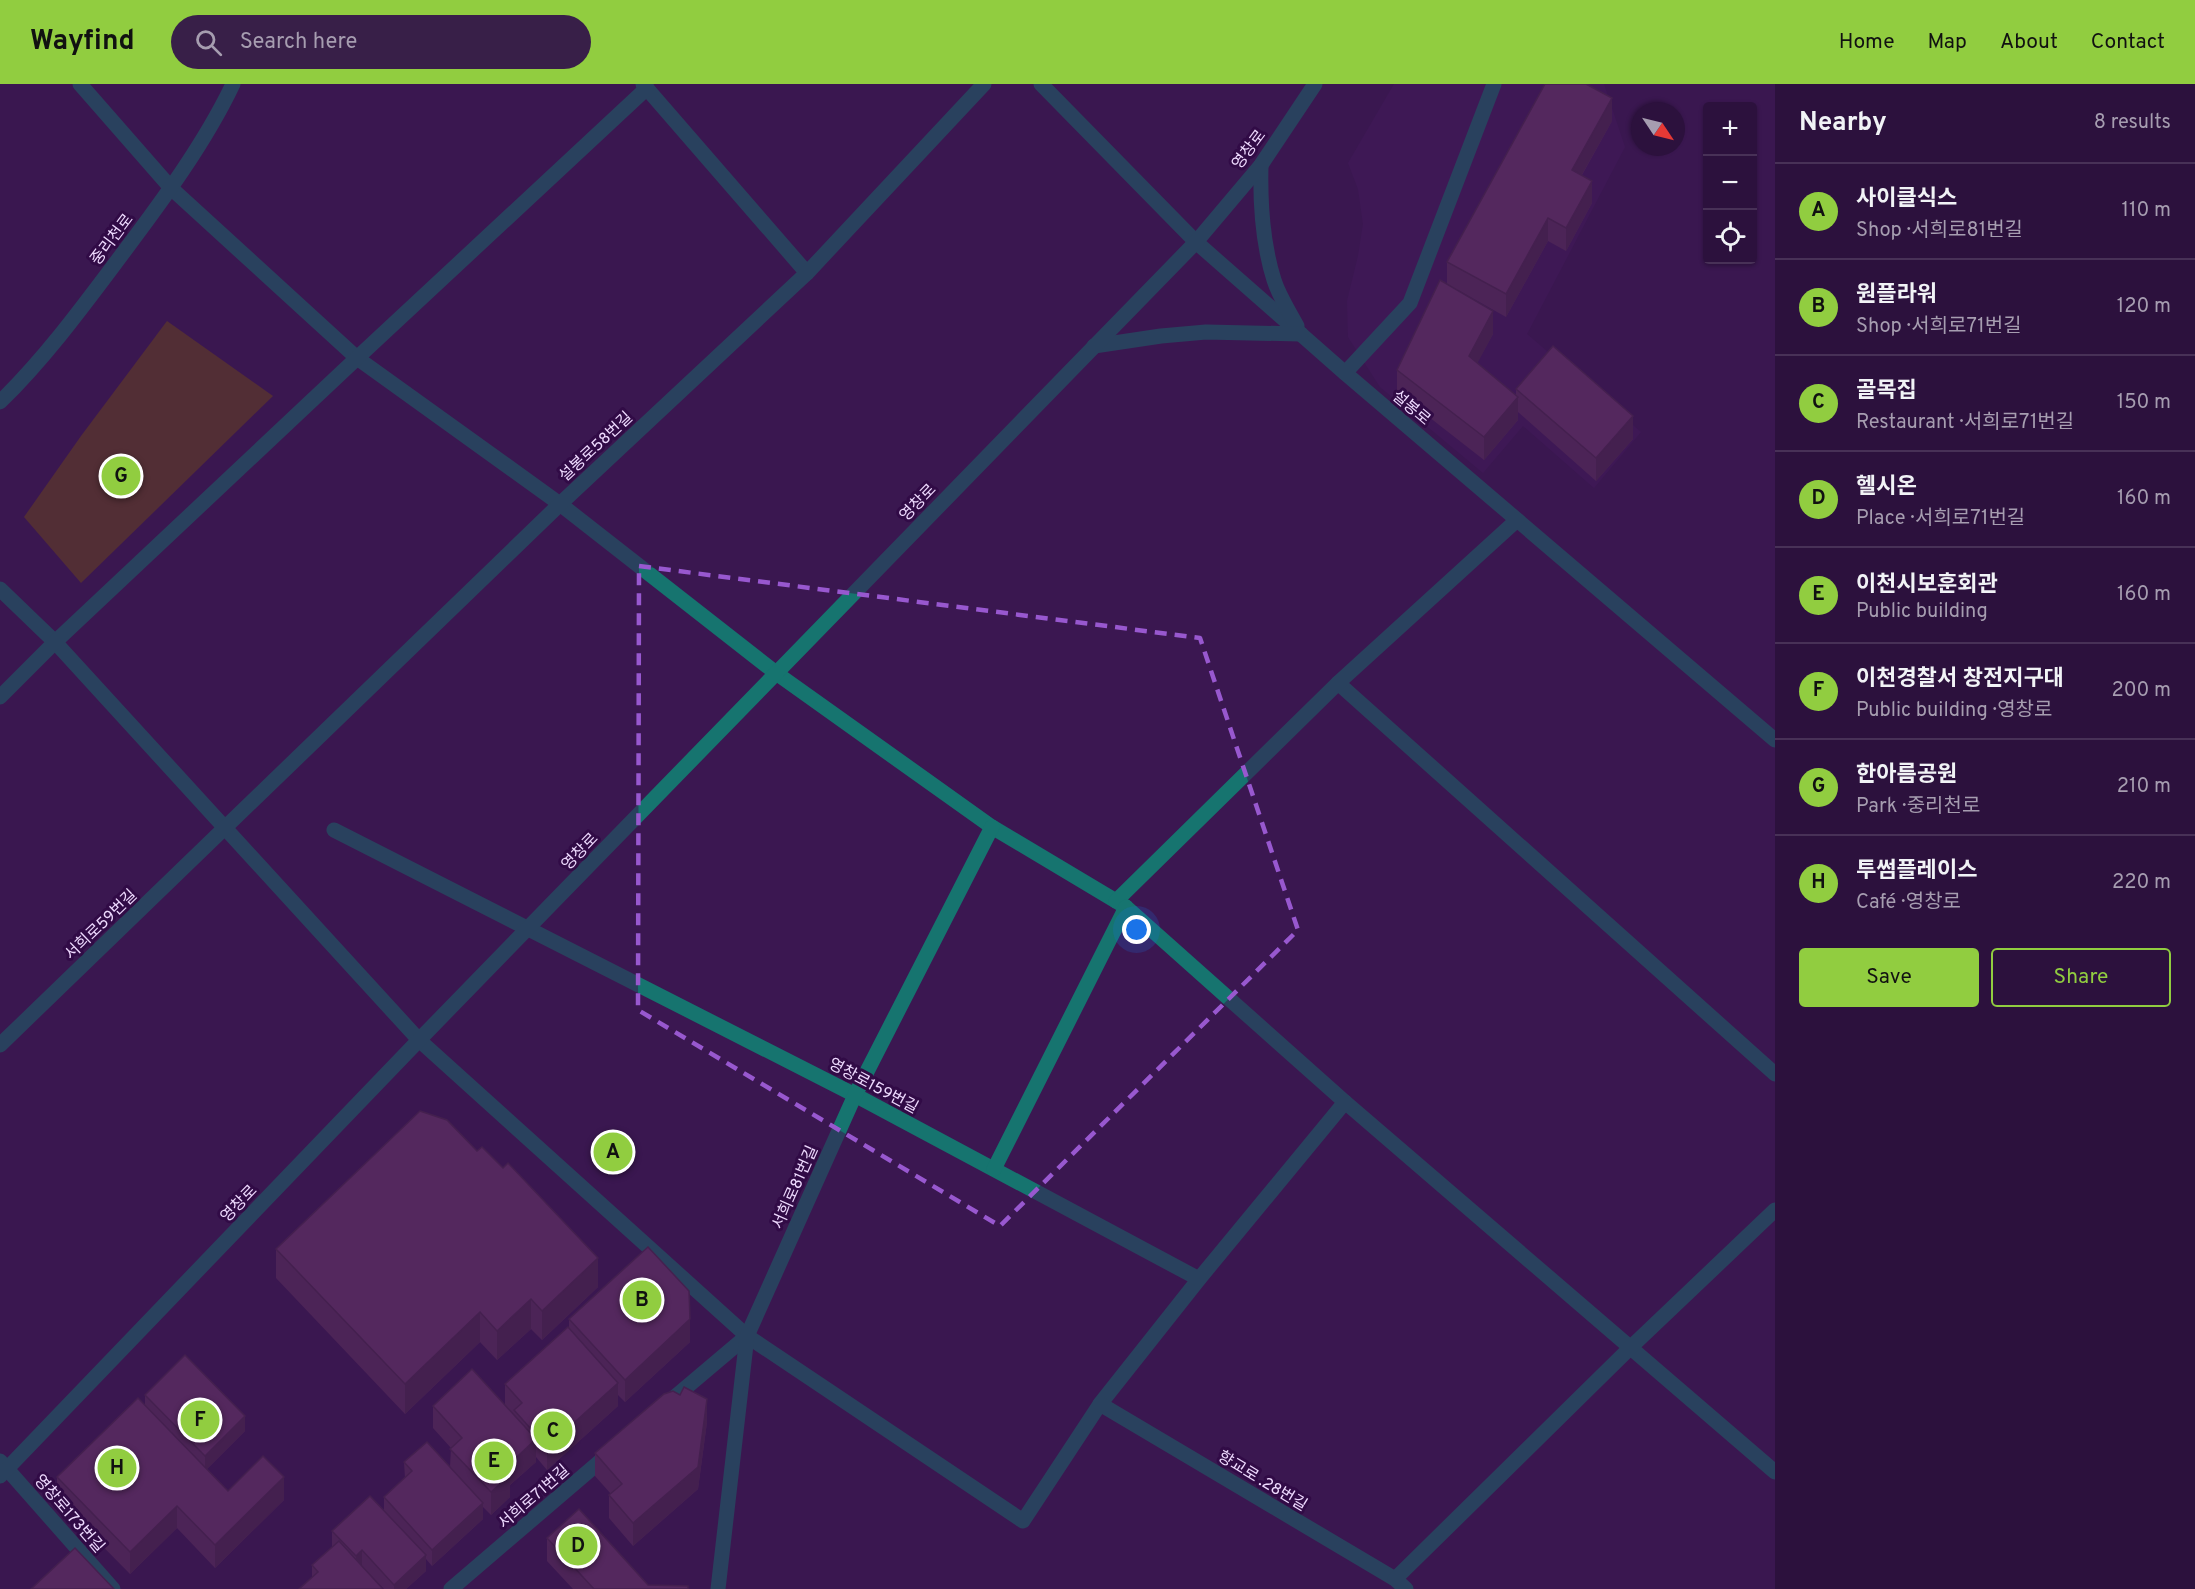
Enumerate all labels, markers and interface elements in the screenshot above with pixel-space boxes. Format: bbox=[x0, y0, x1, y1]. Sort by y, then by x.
search box bbox=[171, 15, 591, 69]
text: Wayfind bbox=[30, 24, 135, 60]
icon: search bbox=[192, 26, 225, 59]
text: Search here bbox=[240, 29, 357, 56]
text: Home bbox=[1839, 29, 1895, 56]
text: Map bbox=[1928, 29, 1967, 56]
text: About bbox=[2000, 29, 2058, 56]
text: Contact bbox=[2091, 29, 2165, 56]
north arrow bbox=[1631, 102, 1685, 156]
map controls bbox=[1703, 102, 1757, 264]
button: + bbox=[1703, 102, 1757, 156]
text: Nearby bbox=[1799, 107, 1887, 140]
text: 8 results bbox=[2094, 110, 2171, 136]
street label: 영창로 bbox=[1228, 126, 1271, 174]
button: − bbox=[1703, 156, 1757, 210]
text: 사이클식스 bbox=[1856, 186, 1957, 213]
text: A bbox=[1811, 198, 1826, 224]
text: 110 m bbox=[2122, 198, 2171, 224]
street label: 중리천로 bbox=[87, 210, 138, 270]
button: locate bbox=[1703, 210, 1757, 264]
text: Shop · 서희로81번길 bbox=[1856, 218, 2023, 244]
text: 원플라워 bbox=[1856, 282, 1937, 309]
text: B bbox=[1812, 294, 1825, 320]
text: 120 m bbox=[2117, 294, 2171, 320]
text: Shop · 서희로71번길 bbox=[1856, 314, 2022, 340]
text: 골목집 bbox=[1856, 378, 1917, 405]
street label: 설봉로 bbox=[1387, 387, 1434, 431]
text: C bbox=[1812, 390, 1825, 416]
text: 150 m bbox=[2117, 390, 2171, 416]
street label: 설봉로58번길 bbox=[555, 408, 637, 487]
text: Restaurant · 서희로71번길 bbox=[1856, 410, 2074, 436]
pin: G bbox=[102, 454, 140, 498]
text: 헬시온 bbox=[1856, 474, 1917, 501]
street label: 영창로 bbox=[896, 480, 941, 526]
text: D bbox=[1811, 486, 1826, 512]
text: 160 m bbox=[2117, 486, 2171, 512]
text: Place · 서희로71번길 bbox=[1856, 506, 2025, 532]
text: 이천시보훈회관 bbox=[1856, 572, 1998, 599]
text: E bbox=[1812, 582, 1825, 608]
text: 160 m bbox=[2117, 582, 2171, 608]
text: Public building bbox=[1856, 599, 1988, 625]
text: 이천경찰서 창전지구대 bbox=[1856, 666, 2064, 693]
text: F bbox=[1813, 678, 1824, 704]
text: 200 m bbox=[2112, 678, 2171, 704]
text: Public building · 영창로 bbox=[1856, 698, 2052, 724]
text: 한아름공원 bbox=[1856, 762, 1957, 789]
text: G bbox=[1812, 774, 1825, 800]
text: 210 m bbox=[2117, 774, 2171, 800]
text: Park · 중리천로 bbox=[1856, 794, 1980, 820]
street label: 영창로 bbox=[558, 829, 603, 875]
text: 투썸플레이스 bbox=[1856, 858, 1977, 885]
text: H bbox=[1811, 870, 1826, 896]
text: 220 m bbox=[2112, 870, 2171, 896]
street label: 서희로59번길 bbox=[61, 886, 142, 965]
text: Café · 영창로 bbox=[1856, 890, 1961, 916]
your location bbox=[1122, 915, 1151, 944]
button: Save bbox=[1799, 948, 1979, 1007]
button: Share bbox=[1991, 948, 2171, 1007]
street label: 영창로159번길 bbox=[825, 1055, 921, 1119]
pin: A bbox=[594, 1130, 632, 1174]
street label: 서희로81번길 bbox=[769, 1143, 823, 1233]
street label: 영창로 bbox=[217, 1181, 262, 1227]
pin: B bbox=[622, 1278, 662, 1322]
pin: F bbox=[180, 1398, 220, 1442]
pin: C bbox=[534, 1408, 572, 1454]
pin: E bbox=[474, 1438, 514, 1484]
pin: H bbox=[98, 1446, 136, 1490]
street label: 향교로 .28번길 bbox=[1214, 1447, 1310, 1516]
street label: 서희로71번길 bbox=[494, 1461, 574, 1534]
street label: 영창로173번길 bbox=[29, 1471, 108, 1558]
pin: D bbox=[558, 1524, 598, 1568]

